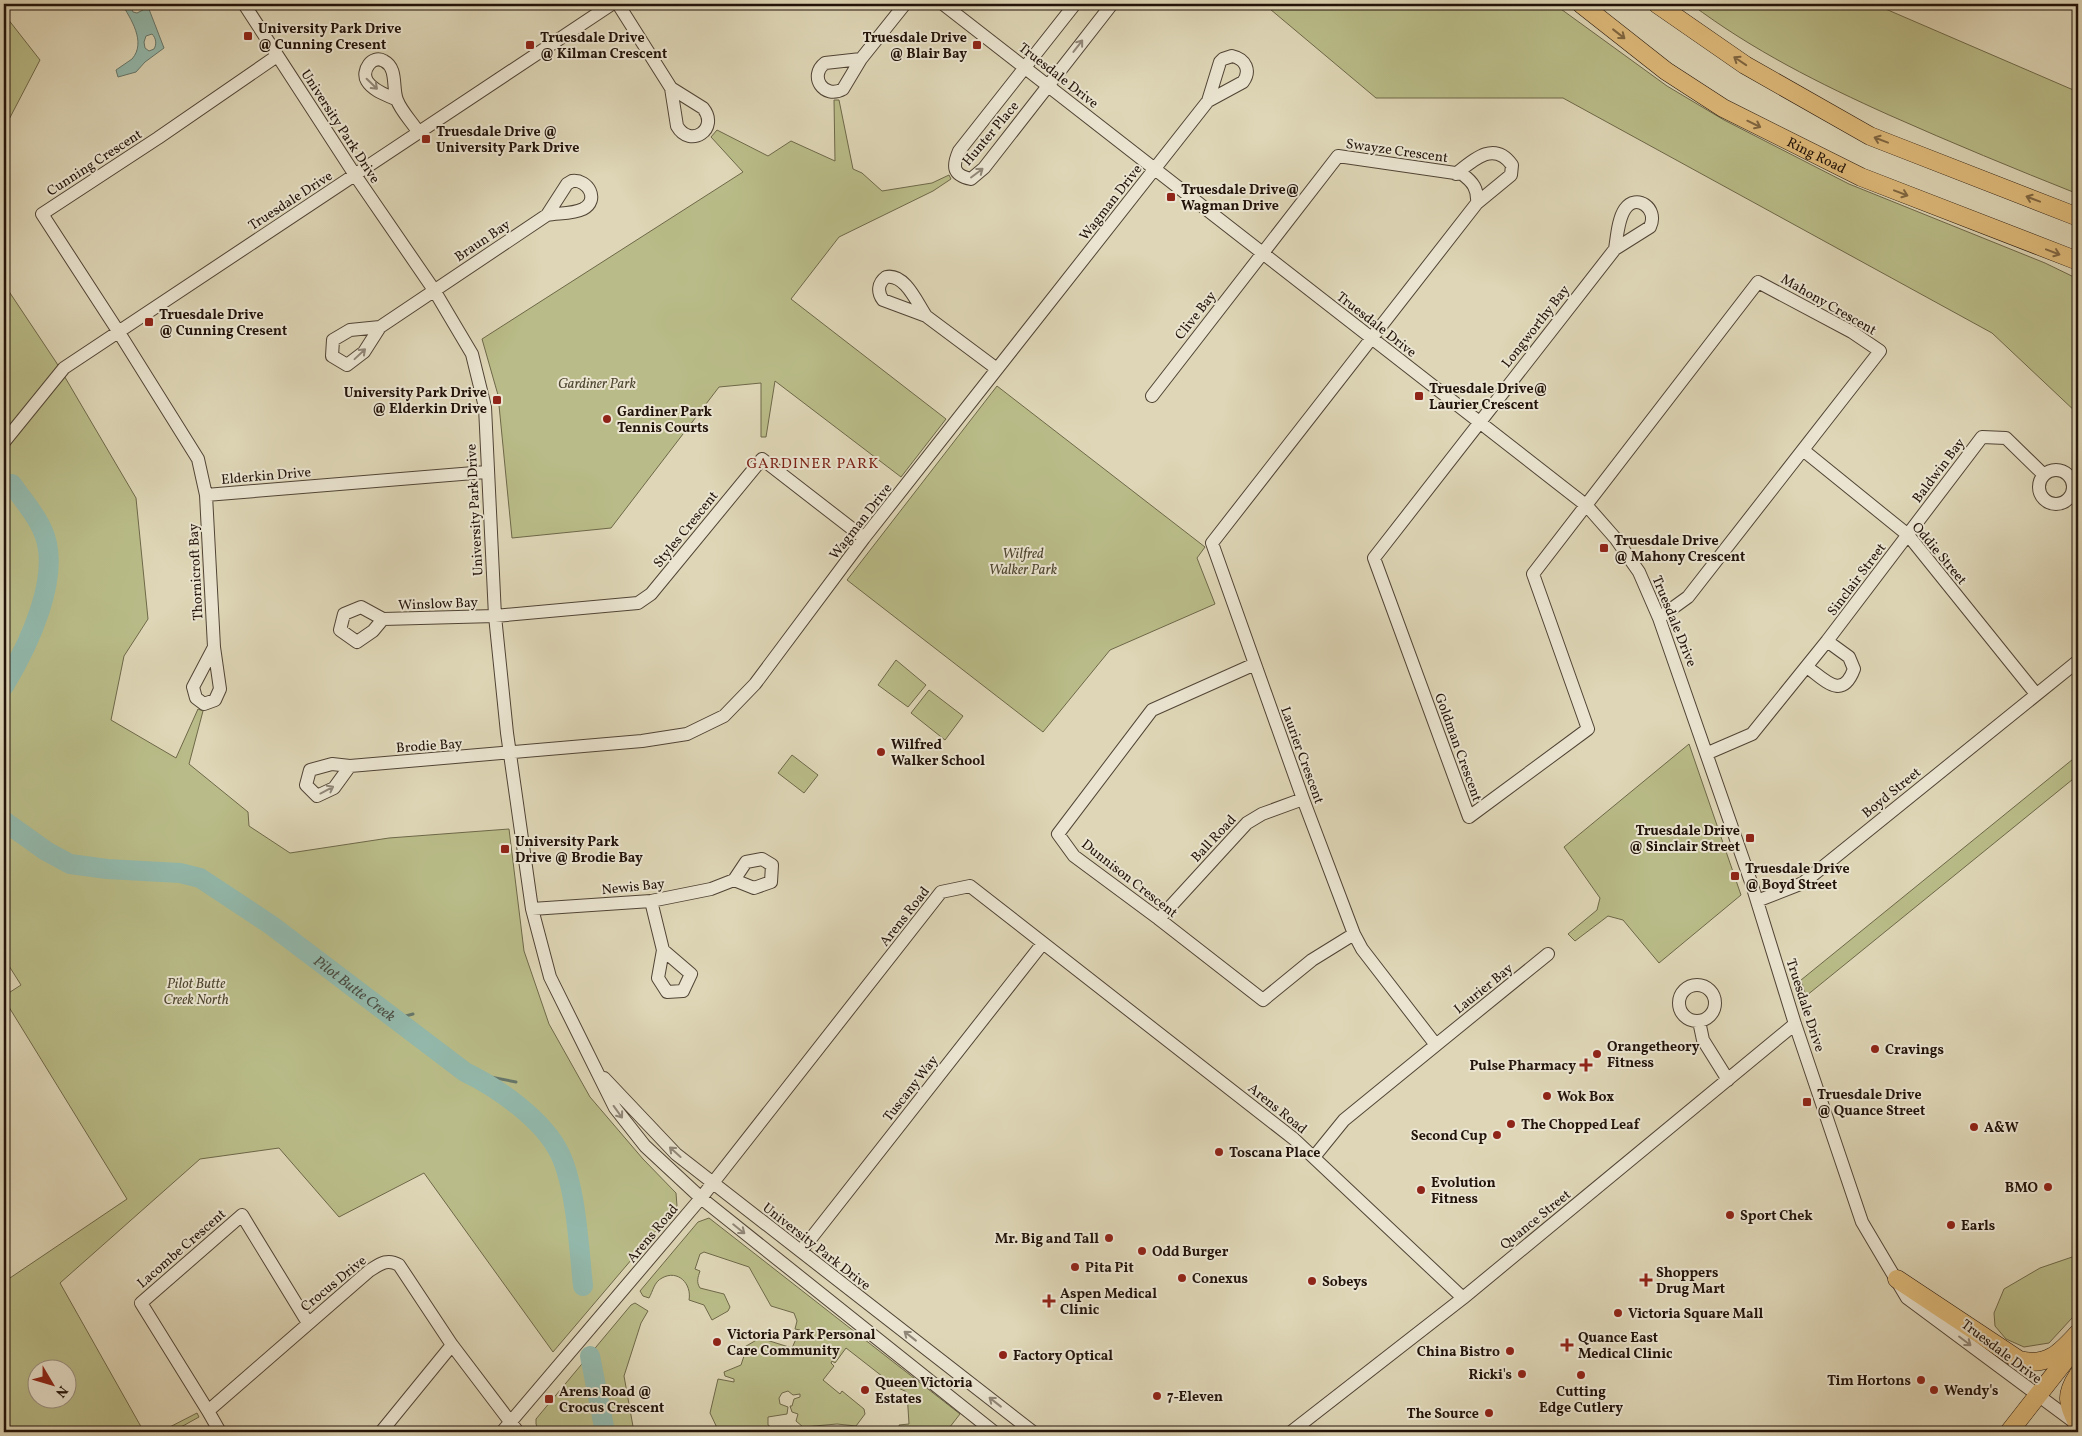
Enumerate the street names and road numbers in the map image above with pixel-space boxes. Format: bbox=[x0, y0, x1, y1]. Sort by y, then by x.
street label: Truesdale Drive bbox=[1014, 39, 1102, 114]
street label: University Park Drive bbox=[296, 66, 384, 188]
street label: Hunter Place bbox=[958, 97, 1024, 170]
street label: Cunning Crescent bbox=[43, 125, 146, 201]
street label: Ring Road bbox=[1783, 133, 1849, 179]
street label: Swayze Crescent bbox=[1344, 135, 1449, 168]
street label: Wagman Drive bbox=[1075, 161, 1147, 245]
street label: Truesdale Drive bbox=[245, 167, 337, 236]
street label: Braun Bay bbox=[451, 215, 515, 267]
street label: Mahony Crescent bbox=[1777, 270, 1880, 340]
street label: Longworthy Bay bbox=[1498, 281, 1575, 372]
street label: Clive Bay bbox=[1171, 287, 1222, 344]
street label: Truesdale Drive bbox=[1332, 288, 1420, 363]
street label: Baldwin Bay bbox=[1908, 434, 1970, 507]
street label: University Park Drive bbox=[463, 443, 488, 577]
street label: Elderkin Drive bbox=[220, 463, 312, 490]
street label: Wagman Drive bbox=[825, 480, 897, 564]
street label: Styles Crescent bbox=[649, 488, 723, 572]
street label: Oddie Street bbox=[1907, 519, 1971, 589]
street label: Thornicroft Bay bbox=[184, 523, 209, 621]
street label: Sinclair Street bbox=[1823, 539, 1891, 620]
street label: Truesdale Drive bbox=[1647, 573, 1701, 670]
street label: Winslow Bay bbox=[398, 594, 479, 615]
street label: Goldman Crescent bbox=[1429, 691, 1486, 804]
street label: Laurier Crescent bbox=[1275, 704, 1328, 807]
street label: Brodie Bay bbox=[395, 735, 463, 758]
street label: Boyd Street bbox=[1858, 763, 1926, 823]
street label: Ball Road bbox=[1187, 811, 1241, 867]
street label: Dunnison Crescent bbox=[1077, 836, 1181, 923]
street label: Newis Bay bbox=[601, 875, 666, 900]
street label: Arens Road bbox=[876, 883, 935, 951]
street label: Truesdale Drive bbox=[1781, 957, 1829, 1055]
street label: Laurier Bay bbox=[1450, 959, 1518, 1019]
street label: Tuscany Way bbox=[879, 1052, 943, 1126]
street label: Arens Road bbox=[1243, 1079, 1311, 1139]
street label: Quance Street bbox=[1497, 1186, 1575, 1255]
street label: University Park Drive bbox=[758, 1199, 874, 1296]
street label: Arens Road bbox=[623, 1201, 683, 1267]
street label: Lacombe Crescent bbox=[134, 1205, 230, 1293]
street label: Crocus Drive bbox=[297, 1252, 371, 1317]
street label: Truesdale Drive bbox=[1957, 1316, 2046, 1389]

